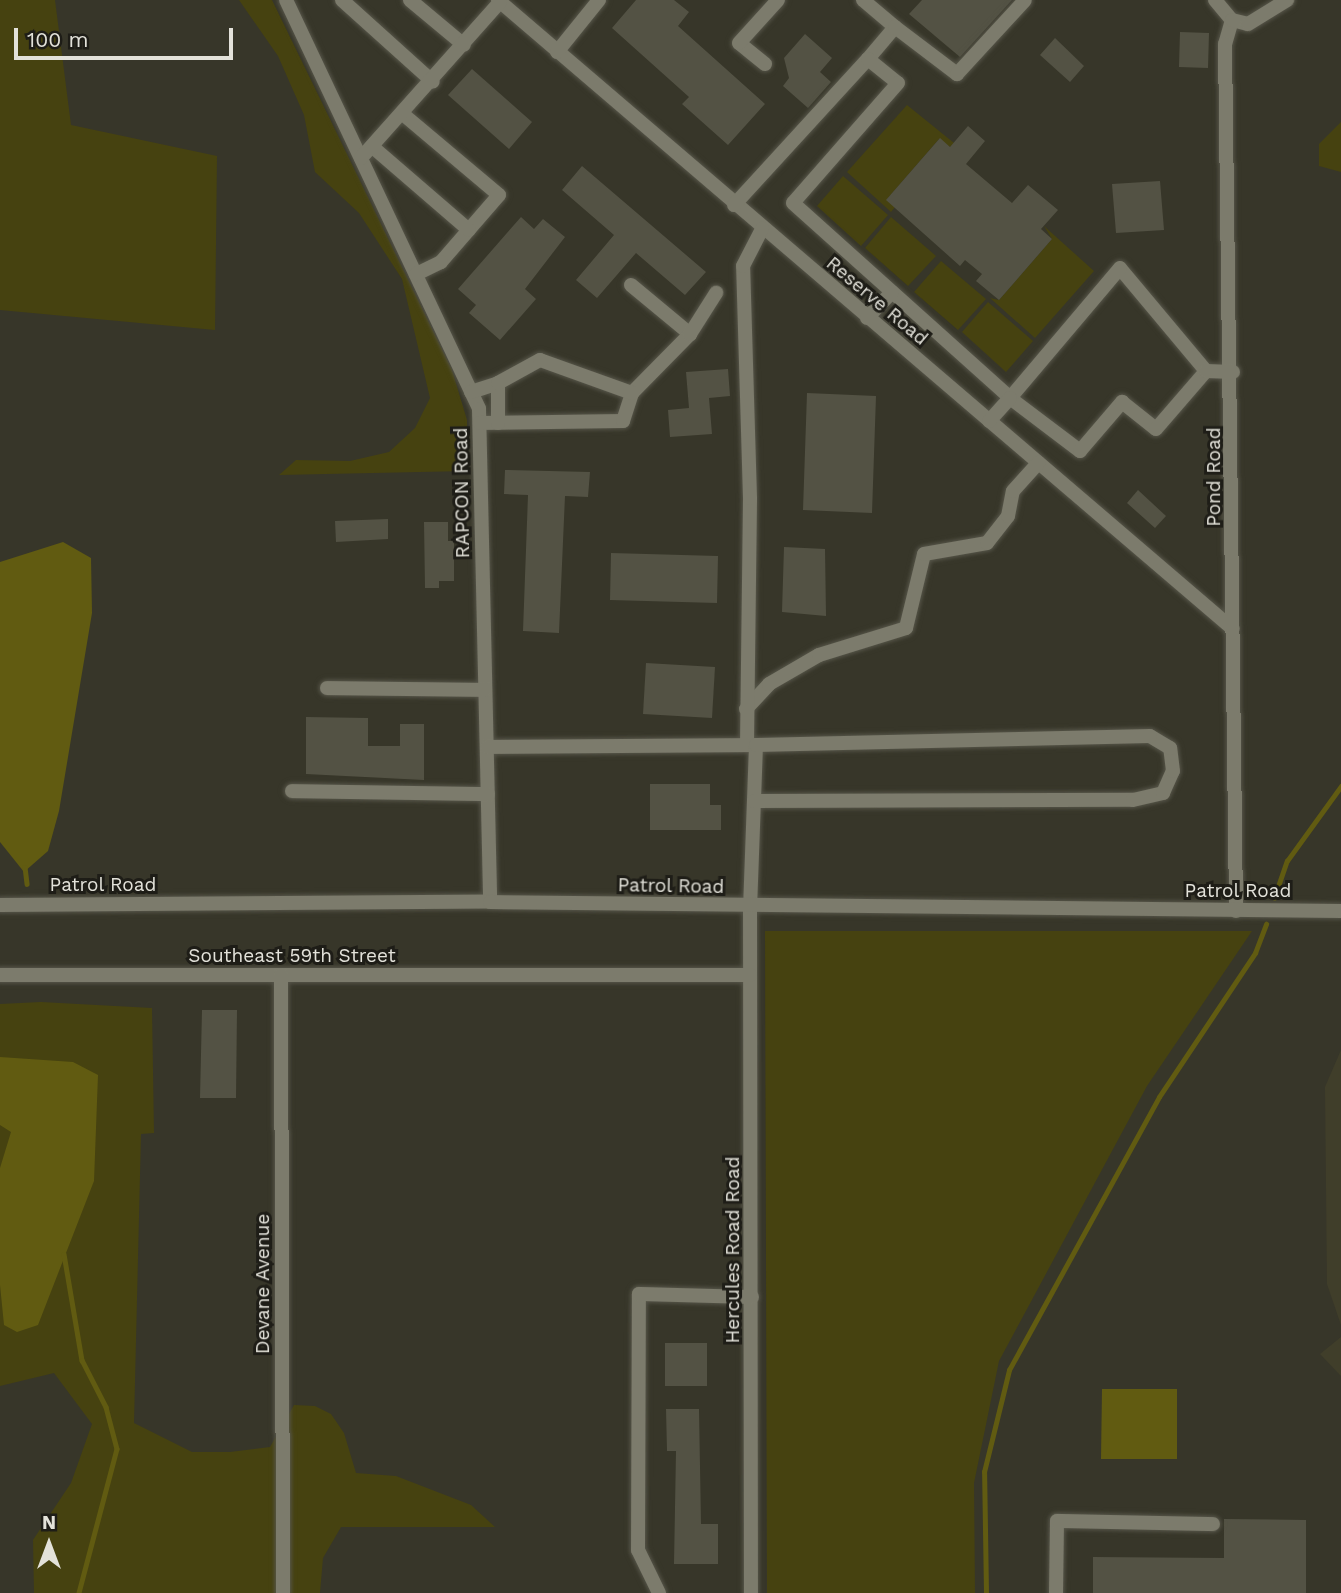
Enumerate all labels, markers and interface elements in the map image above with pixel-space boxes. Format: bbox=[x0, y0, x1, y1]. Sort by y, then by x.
scale bar bbox=[18, 14, 236, 58]
text: 100 m bbox=[27, 27, 89, 52]
street label: Reserve Road bbox=[822, 252, 932, 350]
street label: RAPCON Road bbox=[449, 427, 475, 559]
street label: Pond Road bbox=[1203, 427, 1225, 527]
street label: Patrol Road bbox=[49, 874, 157, 896]
street label: Patrol Road bbox=[617, 874, 725, 898]
street label: Patrol Road bbox=[1184, 880, 1292, 902]
street label: Southeast 59th Street bbox=[188, 945, 396, 967]
street label: Hercules Road Road bbox=[722, 1156, 744, 1344]
street label: Devane Avenue bbox=[252, 1213, 274, 1355]
north arrow bbox=[14, 1509, 84, 1579]
text: N bbox=[42, 1511, 56, 1534]

